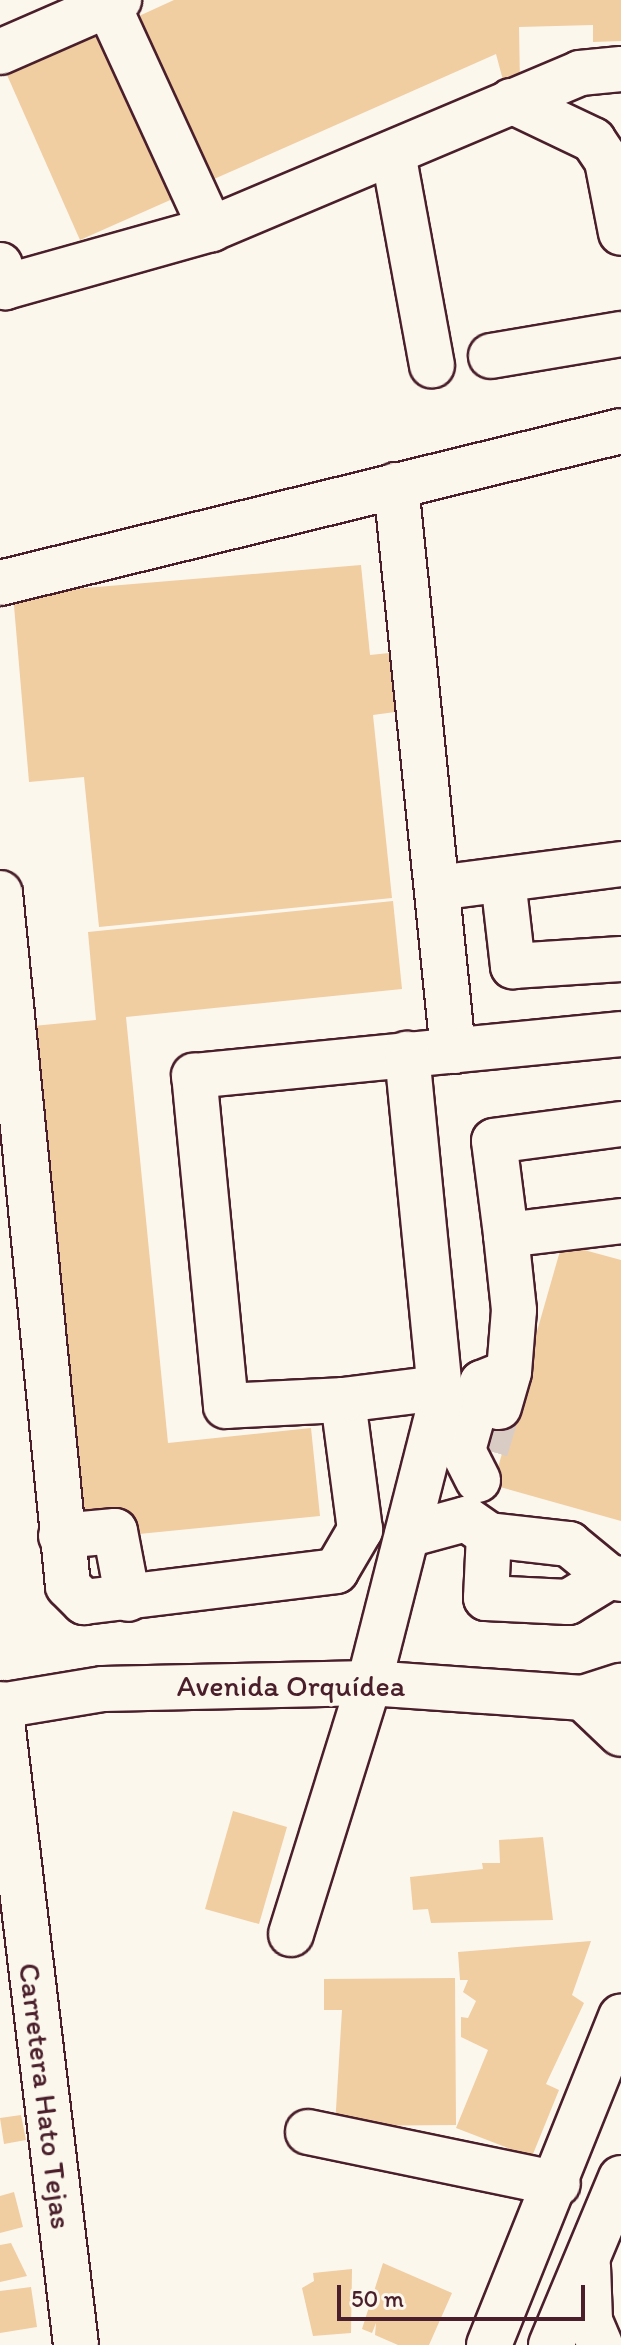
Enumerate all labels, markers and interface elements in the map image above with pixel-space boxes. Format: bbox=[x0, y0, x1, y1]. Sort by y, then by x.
street label: Avenida Orquídea bbox=[177, 1668, 405, 1704]
street label: Carretera Hato Tejas bbox=[11, 1962, 79, 2230]
scale bar bbox=[341, 2269, 589, 2319]
text: 50 m bbox=[351, 2284, 404, 2313]

